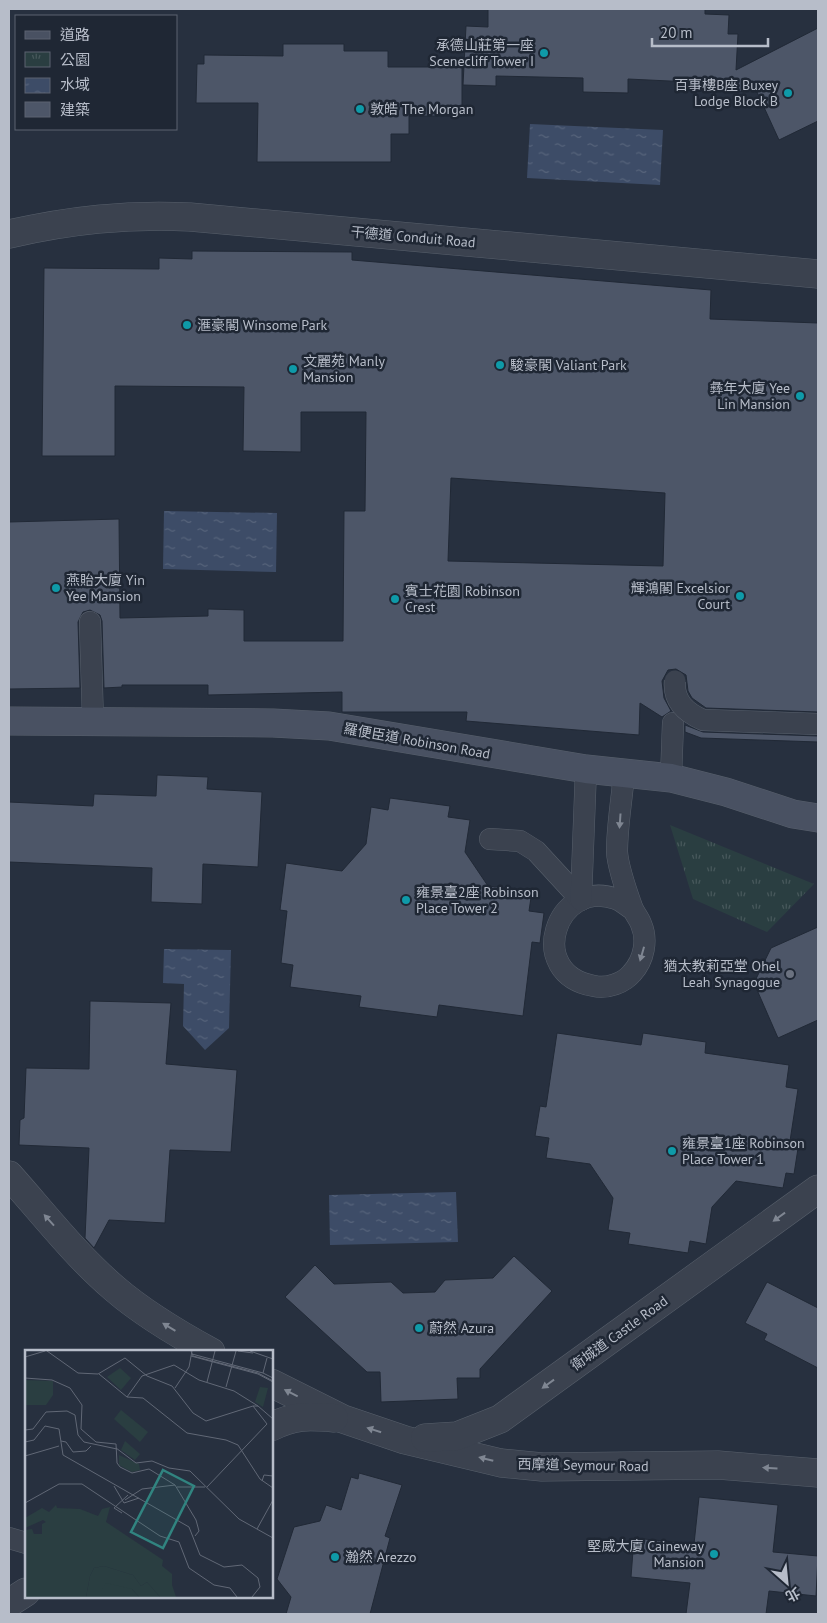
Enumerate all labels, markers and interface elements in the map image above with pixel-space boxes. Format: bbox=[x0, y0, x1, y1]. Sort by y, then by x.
legend bbox=[15, 15, 178, 130]
scale bar bbox=[652, 15, 768, 47]
text: 20 m bbox=[660, 23, 693, 42]
text: 道路 bbox=[60, 25, 90, 44]
place label: 承德山莊第一座 Scenecliff Tower I bbox=[429, 36, 534, 70]
marker: 承德山莊第一座 Scenecliff Tower I bbox=[538, 47, 550, 59]
text: 公園 bbox=[60, 50, 90, 69]
text: 水域 bbox=[60, 75, 90, 94]
place label: 百事樓B座 Buxey Lodge Block B bbox=[674, 76, 778, 110]
marker: 百事樓B座 Buxey Lodge Block B bbox=[782, 87, 794, 99]
text: 建築 bbox=[60, 100, 90, 119]
place label: 敦皓 The Morgan bbox=[370, 100, 473, 118]
marker: 敦皓 The Morgan bbox=[354, 103, 366, 115]
street label: 干德道 Conduit Road bbox=[350, 223, 476, 251]
place label: 滙豪閣 Winsome Park bbox=[197, 316, 327, 334]
marker: 滙豪閣 Winsome Park bbox=[181, 319, 193, 331]
place label: 文麗苑 Manly Mansion bbox=[303, 352, 386, 386]
place label: 駿豪閣 Valiant Park bbox=[510, 356, 627, 374]
marker: 駿豪閣 Valiant Park bbox=[494, 359, 506, 371]
marker: 文麗苑 Manly Mansion bbox=[287, 363, 299, 375]
place label: 彝年大廈 Yee Lin Mansion bbox=[710, 379, 790, 413]
marker: 彝年大廈 Yee Lin Mansion bbox=[794, 390, 806, 402]
place label: 燕貽大廈 Yin Yee Mansion bbox=[66, 571, 145, 605]
place label: 輝鴻閣 Excelsior Court bbox=[631, 579, 730, 613]
marker: 燕貽大廈 Yin Yee Mansion bbox=[50, 582, 62, 594]
place label: 賓士花園 Robinson Crest bbox=[405, 582, 520, 616]
marker: 輝鴻閣 Excelsior Court bbox=[734, 590, 746, 602]
marker: 賓士花園 Robinson Crest bbox=[389, 593, 401, 605]
street label: 羅便臣道 Robinson Road bbox=[342, 719, 492, 763]
one-way arrow bbox=[615, 813, 623, 829]
place label: 雍景臺2座 Robinson Place Tower 2 bbox=[416, 883, 539, 917]
marker: 雍景臺2座 Robinson Place Tower 2 bbox=[400, 894, 412, 906]
one-way arrow bbox=[637, 947, 645, 962]
place label: 猶太教莉亞堂 Ohel Leah Synagogue bbox=[664, 957, 780, 991]
marker: 猶太教莉亞堂 Ohel Leah Synagogue bbox=[784, 968, 796, 980]
place label: 雍景臺1座 Robinson Place Tower 1 bbox=[682, 1134, 805, 1168]
marker: 雍景臺1座 Robinson Place Tower 1 bbox=[666, 1145, 678, 1157]
one-way arrow bbox=[772, 1212, 786, 1222]
one-way arrow bbox=[43, 1214, 55, 1226]
street label: 衛城道 Castle Road bbox=[567, 1292, 671, 1374]
place label: 蔚然 Azura bbox=[429, 1319, 494, 1337]
marker: 蔚然 Azura bbox=[413, 1322, 425, 1334]
one-way arrow bbox=[163, 1323, 176, 1332]
inset map bbox=[25, 1350, 272, 1598]
one-way arrow bbox=[542, 1379, 555, 1390]
one-way arrow bbox=[284, 1389, 298, 1397]
one-way arrow bbox=[366, 1425, 381, 1433]
one-way arrow bbox=[478, 1455, 493, 1463]
street label: 西摩道 Seymour Road bbox=[517, 1455, 649, 1475]
one-way arrow bbox=[762, 1463, 778, 1471]
place label: 堅威大廈 Caineway Mansion bbox=[587, 1537, 704, 1571]
place label: 瀚然 Arezzo bbox=[345, 1548, 416, 1566]
marker: 堅威大廈 Caineway Mansion bbox=[708, 1548, 720, 1560]
marker: 瀚然 Arezzo bbox=[329, 1551, 341, 1563]
north arrow bbox=[762, 1558, 812, 1608]
text: 北 bbox=[783, 1583, 803, 1606]

